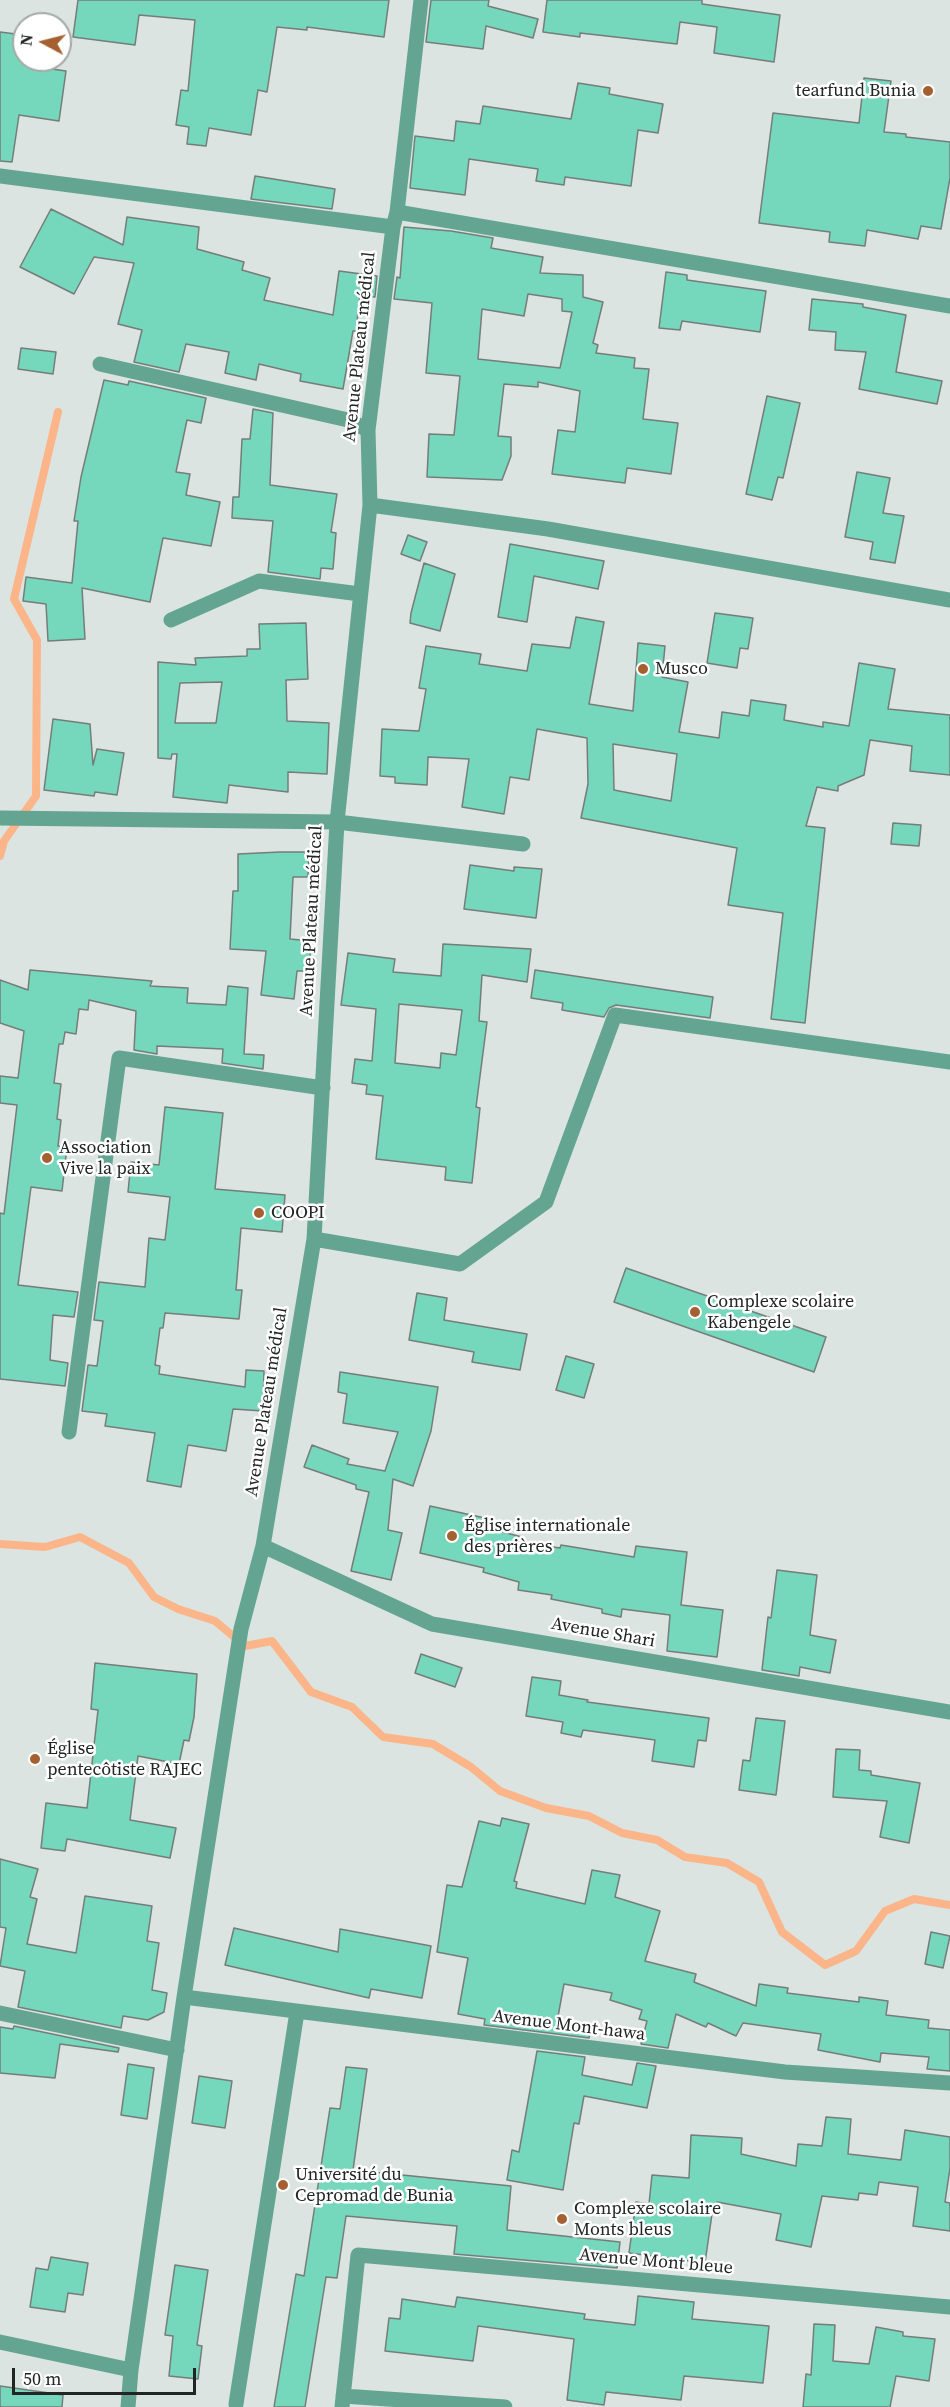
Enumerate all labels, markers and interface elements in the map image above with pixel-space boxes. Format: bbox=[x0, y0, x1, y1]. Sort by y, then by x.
north arrow bbox=[12, 12, 72, 72]
text: N bbox=[14, 33, 38, 47]
place label: tearfund Bunia bbox=[796, 80, 916, 102]
marker: tearfund Bunia bbox=[921, 84, 935, 98]
street label: Avenue Plateau médical bbox=[339, 251, 381, 443]
place label: Musco bbox=[655, 658, 708, 680]
marker: Musco bbox=[636, 662, 650, 676]
street label: Avenue Plateau médical bbox=[296, 825, 328, 1017]
place label: Association Vive la paix bbox=[59, 1137, 152, 1180]
marker: Association Vive la paix bbox=[40, 1151, 54, 1165]
place label: COOPI bbox=[271, 1202, 325, 1224]
marker: COOPI bbox=[252, 1206, 266, 1220]
place label: Complexe scolaire Kabengele bbox=[707, 1291, 854, 1334]
marker: Complexe scolaire Kabengele bbox=[688, 1305, 702, 1319]
street label: Avenue Plateau médical bbox=[241, 1306, 293, 1498]
place label: Église internationale des prières bbox=[464, 1515, 630, 1558]
marker: Église internationale des prières bbox=[445, 1529, 459, 1543]
street label: Avenue Shari bbox=[549, 1613, 657, 1653]
place label: Église pentecôtiste RAJEC bbox=[47, 1738, 202, 1780]
marker: Église pentecôtiste RAJEC bbox=[28, 1752, 42, 1766]
street label: Avenue Mont-hawa bbox=[491, 2006, 647, 2046]
place label: Université du Cepromad de Bunia bbox=[295, 2164, 453, 2206]
marker: Université du Cepromad de Bunia bbox=[276, 2178, 290, 2192]
place label: Complexe scolaire Monts bleus bbox=[574, 2198, 721, 2240]
marker: Complexe scolaire Monts bleus bbox=[555, 2212, 569, 2226]
street label: Avenue Mont bleue bbox=[578, 2245, 734, 2279]
scale bar bbox=[15, 2356, 200, 2394]
text: 50 m bbox=[23, 2366, 61, 2391]

